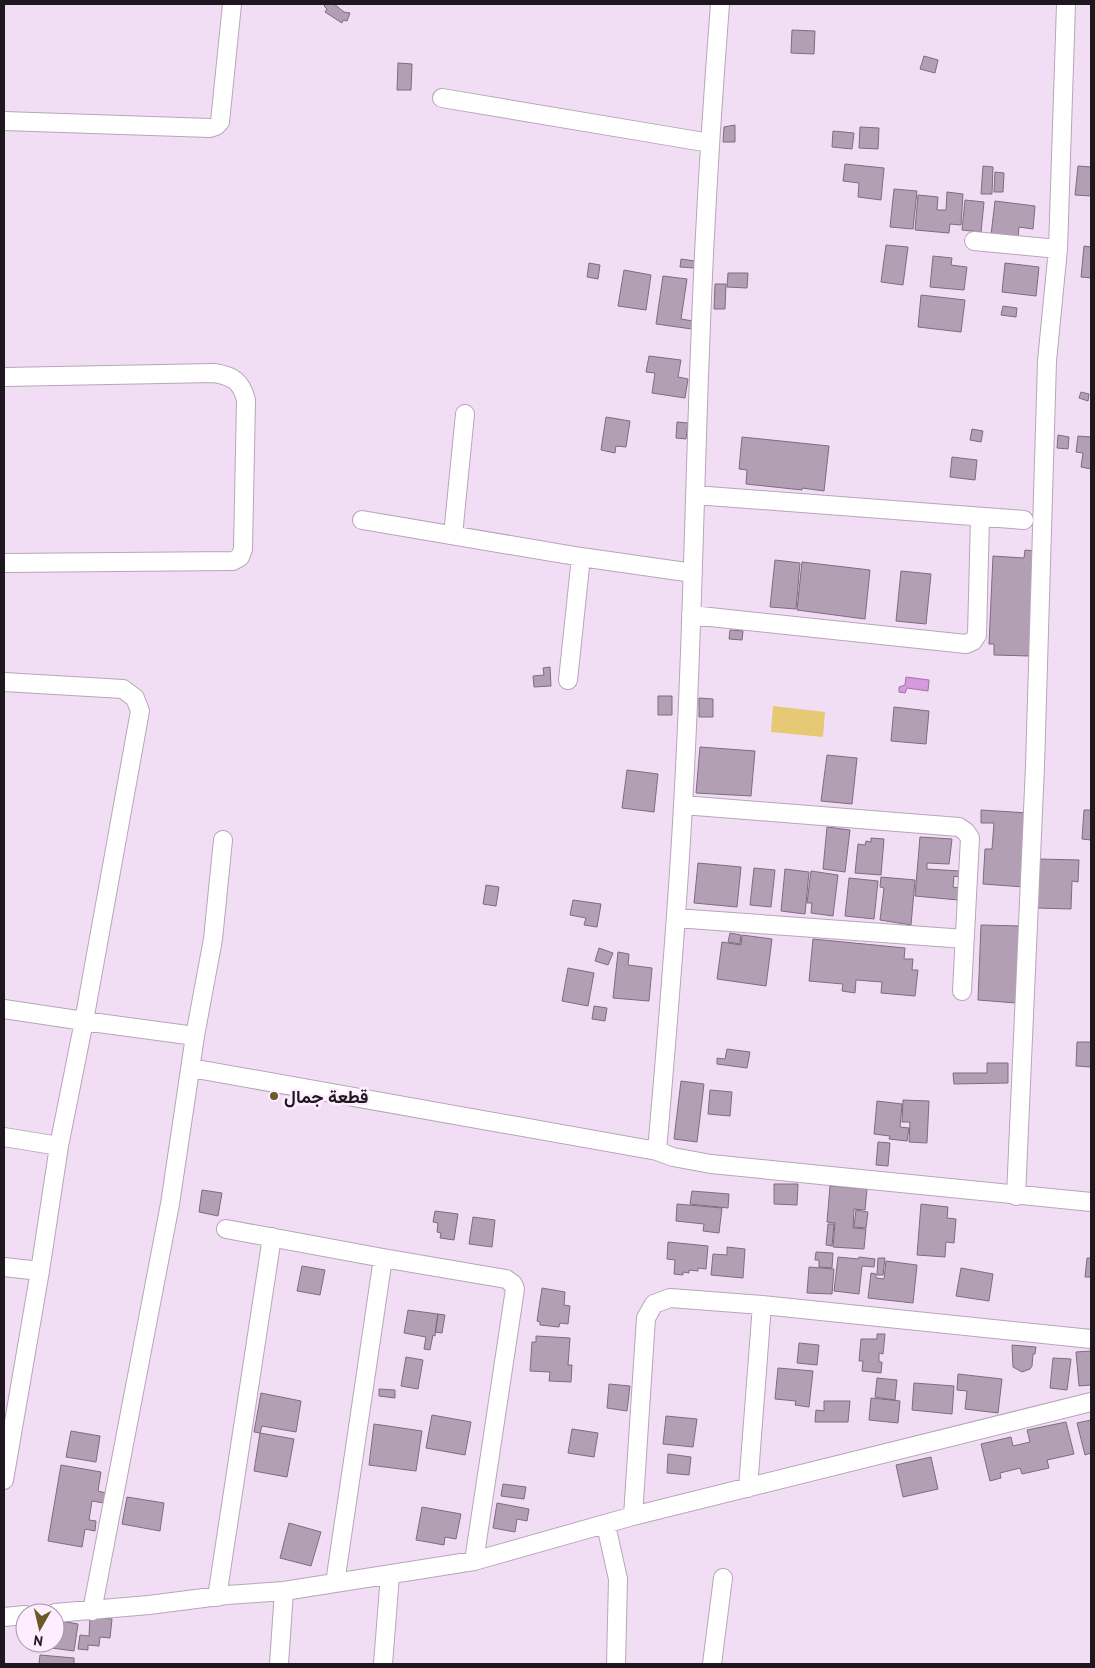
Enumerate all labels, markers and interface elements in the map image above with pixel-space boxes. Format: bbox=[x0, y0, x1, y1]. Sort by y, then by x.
place label: قطعة جمال bbox=[284, 1085, 368, 1108]
marker: قطعة جمال bbox=[268, 1090, 280, 1102]
north arrow bbox=[15, 1603, 65, 1653]
text: N bbox=[32, 1631, 44, 1650]

